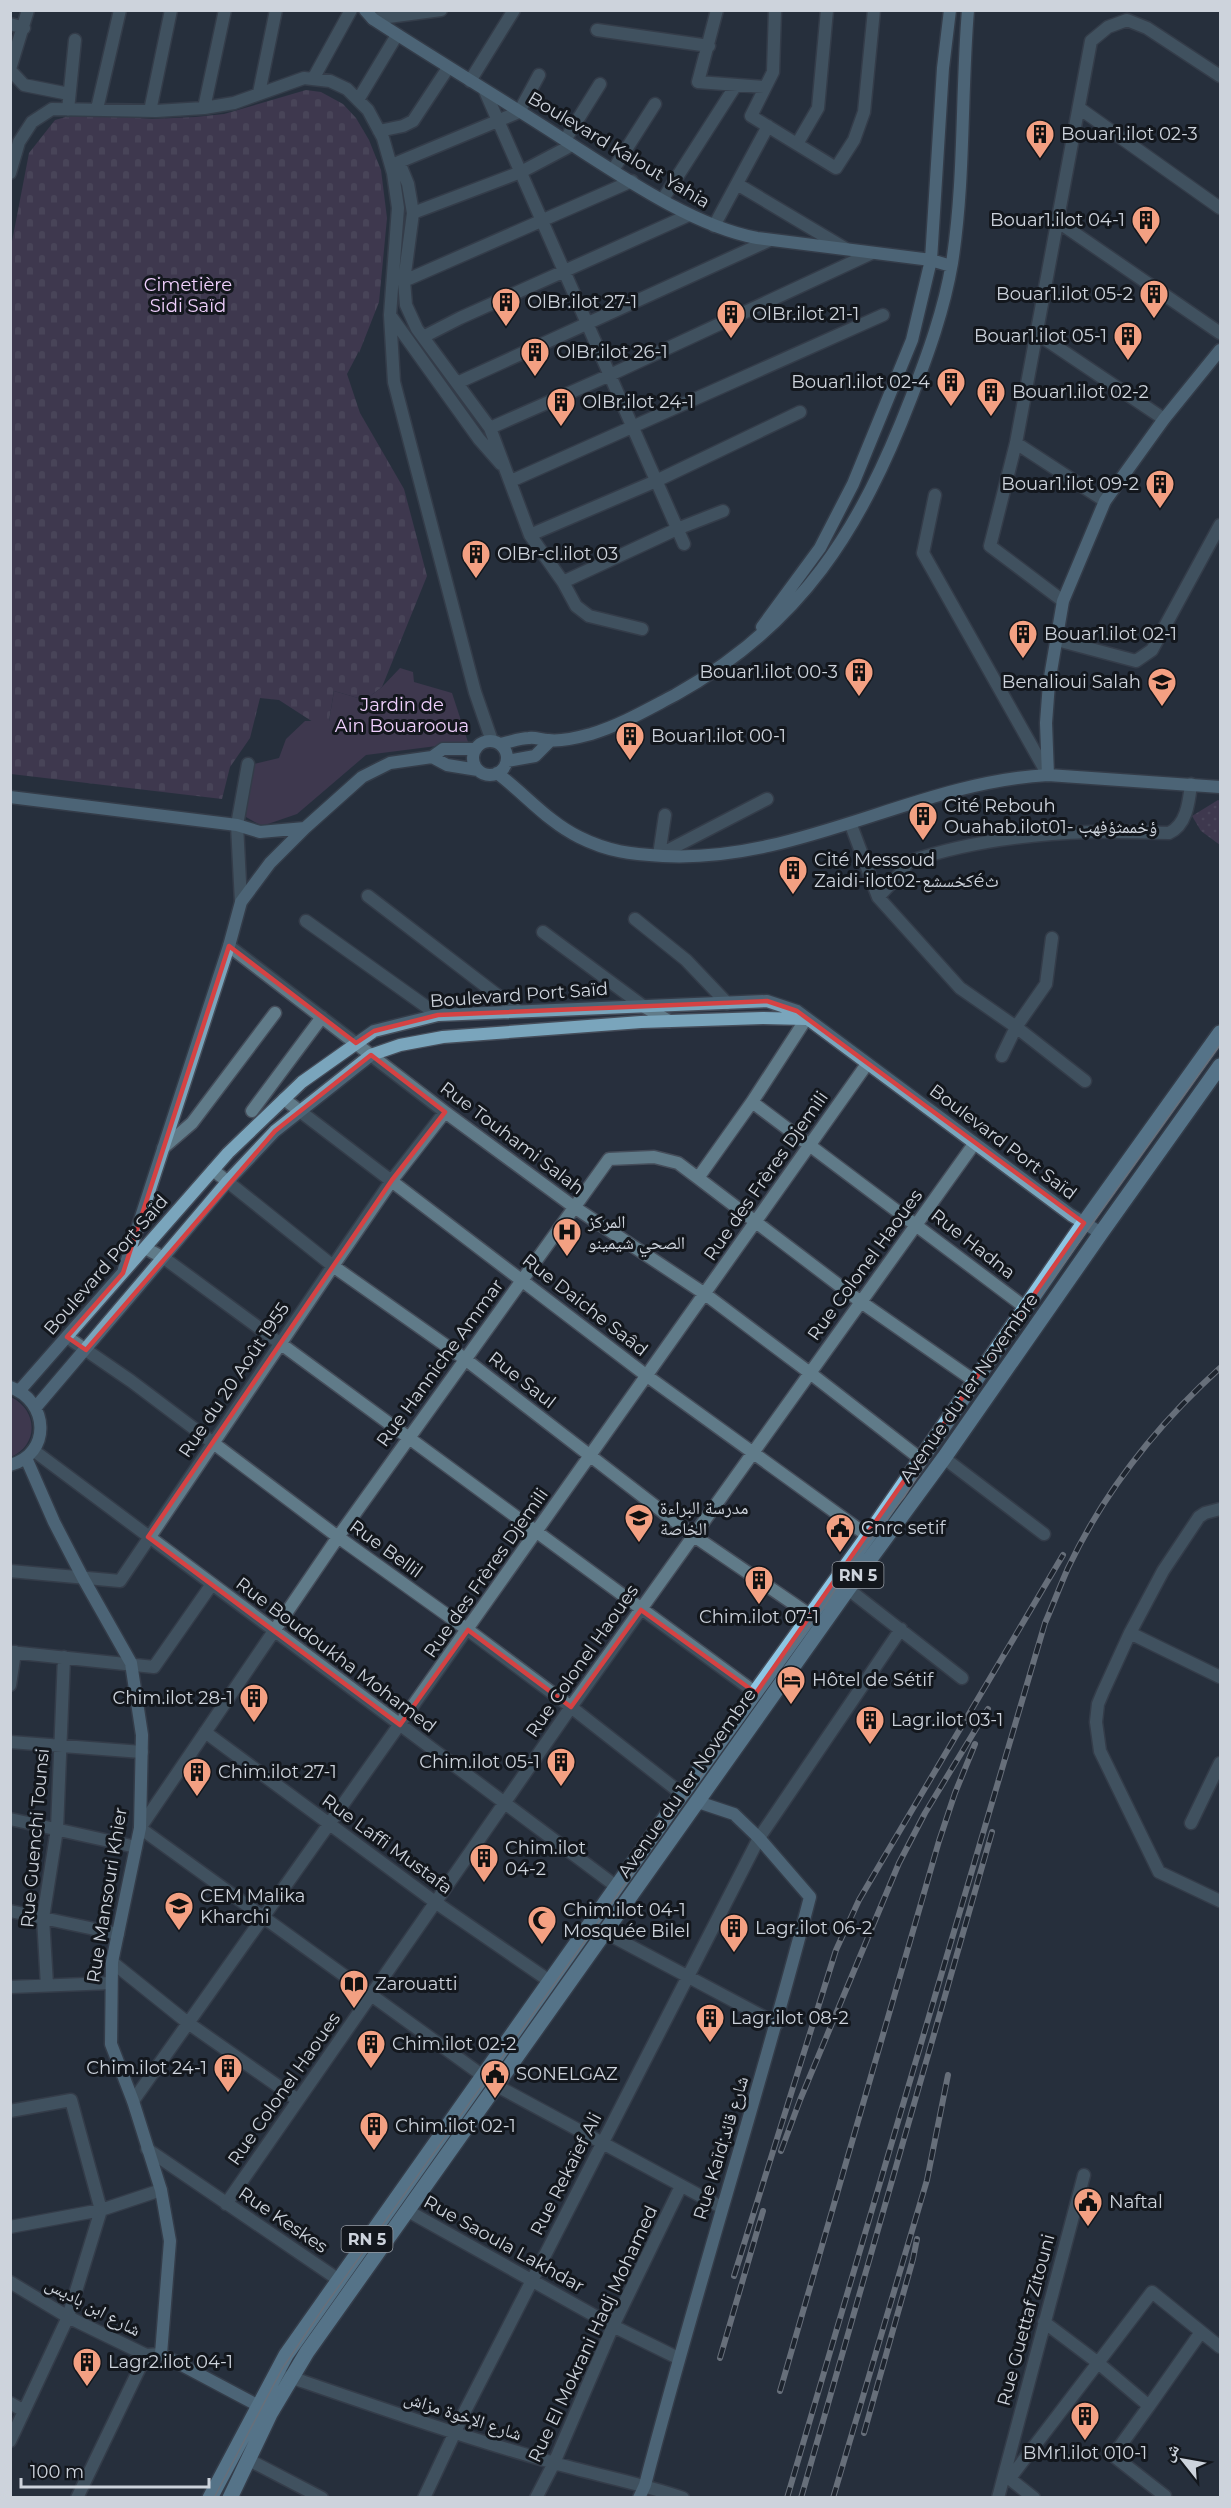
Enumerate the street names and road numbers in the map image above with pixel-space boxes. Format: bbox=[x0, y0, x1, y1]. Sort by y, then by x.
street label: Boulevard Kalout Yahia bbox=[524, 87, 714, 213]
street label: Boulevard Port Saïd bbox=[429, 978, 609, 1012]
street label: Rue Touhami Salah bbox=[436, 1077, 588, 1199]
street label: Boulevard Port Saïd bbox=[925, 1079, 1081, 1205]
street label: Rue des Frères Djemili bbox=[699, 1087, 833, 1265]
street label: Rue Colonel Haoues bbox=[803, 1185, 927, 1345]
street label: Boulevard Port Saïd bbox=[39, 1190, 173, 1340]
street label: Rue Hadna bbox=[926, 1204, 1020, 1284]
street label: Rue Daiche Saâd bbox=[518, 1249, 652, 1361]
street label: Rue Hanniche Ammar bbox=[372, 1275, 508, 1451]
street label: Avenue du 1er Novembre bbox=[895, 1289, 1043, 1487]
street label: Rue du 20 Août 1955 bbox=[174, 1298, 294, 1462]
street label: Rue Saul bbox=[484, 1347, 560, 1413]
street label: Rue des Frères Djemili bbox=[419, 1484, 553, 1662]
street label: Rue Bellil bbox=[345, 1515, 427, 1583]
road number: RN 5 bbox=[832, 1562, 884, 1588]
street label: Rue Boudoukha Mohamed bbox=[232, 1573, 440, 1737]
street label: Rue Colonel Haoues bbox=[521, 1580, 643, 1742]
street label: Avenue du 1er Novembre bbox=[613, 1684, 761, 1882]
street label: Rue Guenchi Tounsi bbox=[16, 1747, 54, 1929]
street label: Rue Laffi Mustafa bbox=[317, 1789, 457, 1899]
street label: Rue Mansouri Khier bbox=[82, 1806, 132, 1984]
street label: Rue Colonel Haoues bbox=[223, 2008, 345, 2170]
street label: Rue Kaïd;شارع قائد bbox=[689, 2073, 753, 2223]
street label: Rue Rekaïef Ali bbox=[526, 2109, 606, 2239]
street label: Rue Keskes bbox=[234, 2182, 332, 2258]
street label: Rue Saoula Lakhdar bbox=[420, 2191, 588, 2297]
street label: Rue El Mokrani Hadj Mohamed bbox=[524, 2202, 662, 2466]
road number: RN 5 bbox=[342, 2226, 392, 2252]
street label: Rue Guettaf Zitouni bbox=[992, 2232, 1060, 2408]
street label: شارع ابن باديس bbox=[42, 2273, 144, 2341]
street label: شارع الإخوة مزاش bbox=[401, 2387, 525, 2445]

